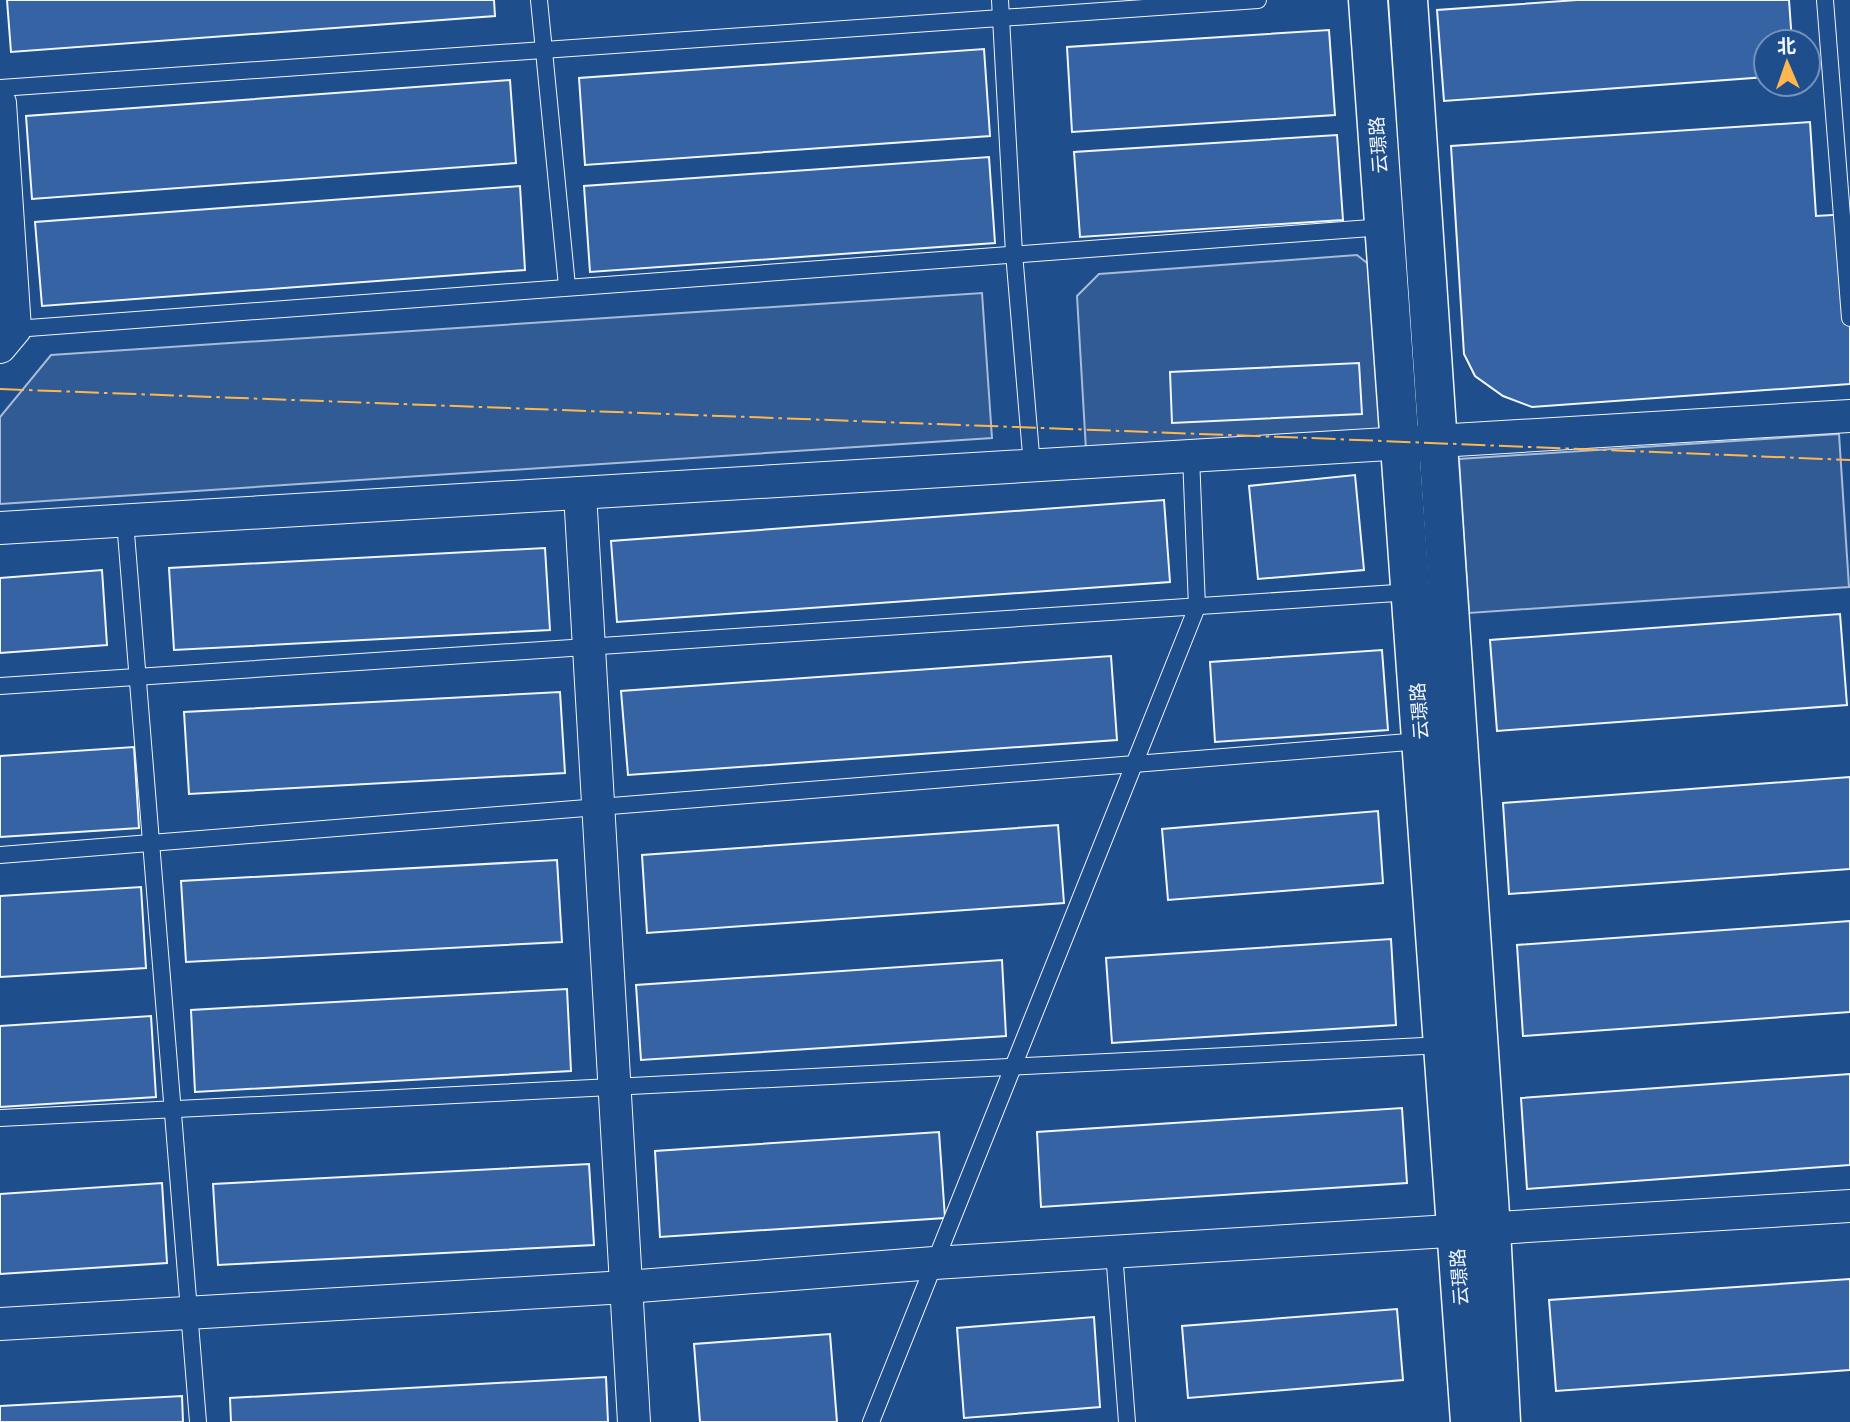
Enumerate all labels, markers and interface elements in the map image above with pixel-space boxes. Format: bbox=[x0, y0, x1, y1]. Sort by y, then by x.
north arrow bbox=[1752, 28, 1822, 98]
text: 北 bbox=[1776, 34, 1796, 57]
street label: 云璟路 bbox=[1364, 116, 1391, 174]
street label: 云璟路 bbox=[1405, 682, 1432, 740]
street label: 云璟路 bbox=[1445, 1248, 1472, 1306]

